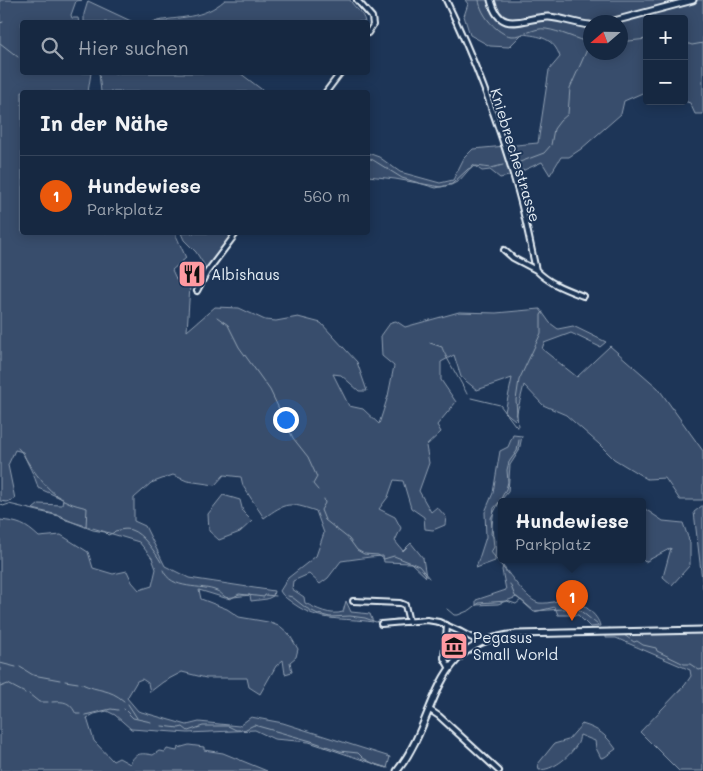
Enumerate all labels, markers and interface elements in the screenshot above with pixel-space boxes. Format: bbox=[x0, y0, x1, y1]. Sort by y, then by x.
north arrow bbox=[583, 15, 628, 60]
map controls bbox=[643, 15, 688, 105]
button: + bbox=[643, 15, 688, 60]
search box bbox=[20, 20, 370, 75]
icon: search bbox=[38, 34, 66, 62]
text: Hier suchen bbox=[78, 35, 189, 60]
button: − bbox=[643, 60, 688, 105]
street label: Kniebrechestrasse bbox=[486, 86, 546, 224]
text: In der Nähe bbox=[40, 109, 168, 136]
text: Hundewiese bbox=[87, 173, 201, 198]
text: 1 bbox=[52, 185, 60, 206]
text: 560 m bbox=[303, 185, 350, 206]
text: Parkplatz bbox=[87, 198, 163, 219]
restaurant icon: Albishaus bbox=[177, 259, 207, 289]
place label: Albishaus bbox=[211, 264, 280, 284]
your location bbox=[273, 407, 299, 433]
popup bbox=[498, 498, 646, 563]
text: Hundewiese bbox=[515, 508, 629, 533]
text: Parkplatz bbox=[515, 533, 591, 554]
pin: 1 bbox=[556, 580, 588, 621]
place label: Pegasus Small World bbox=[473, 627, 558, 664]
museum icon: Pegasus Small World bbox=[439, 631, 469, 661]

